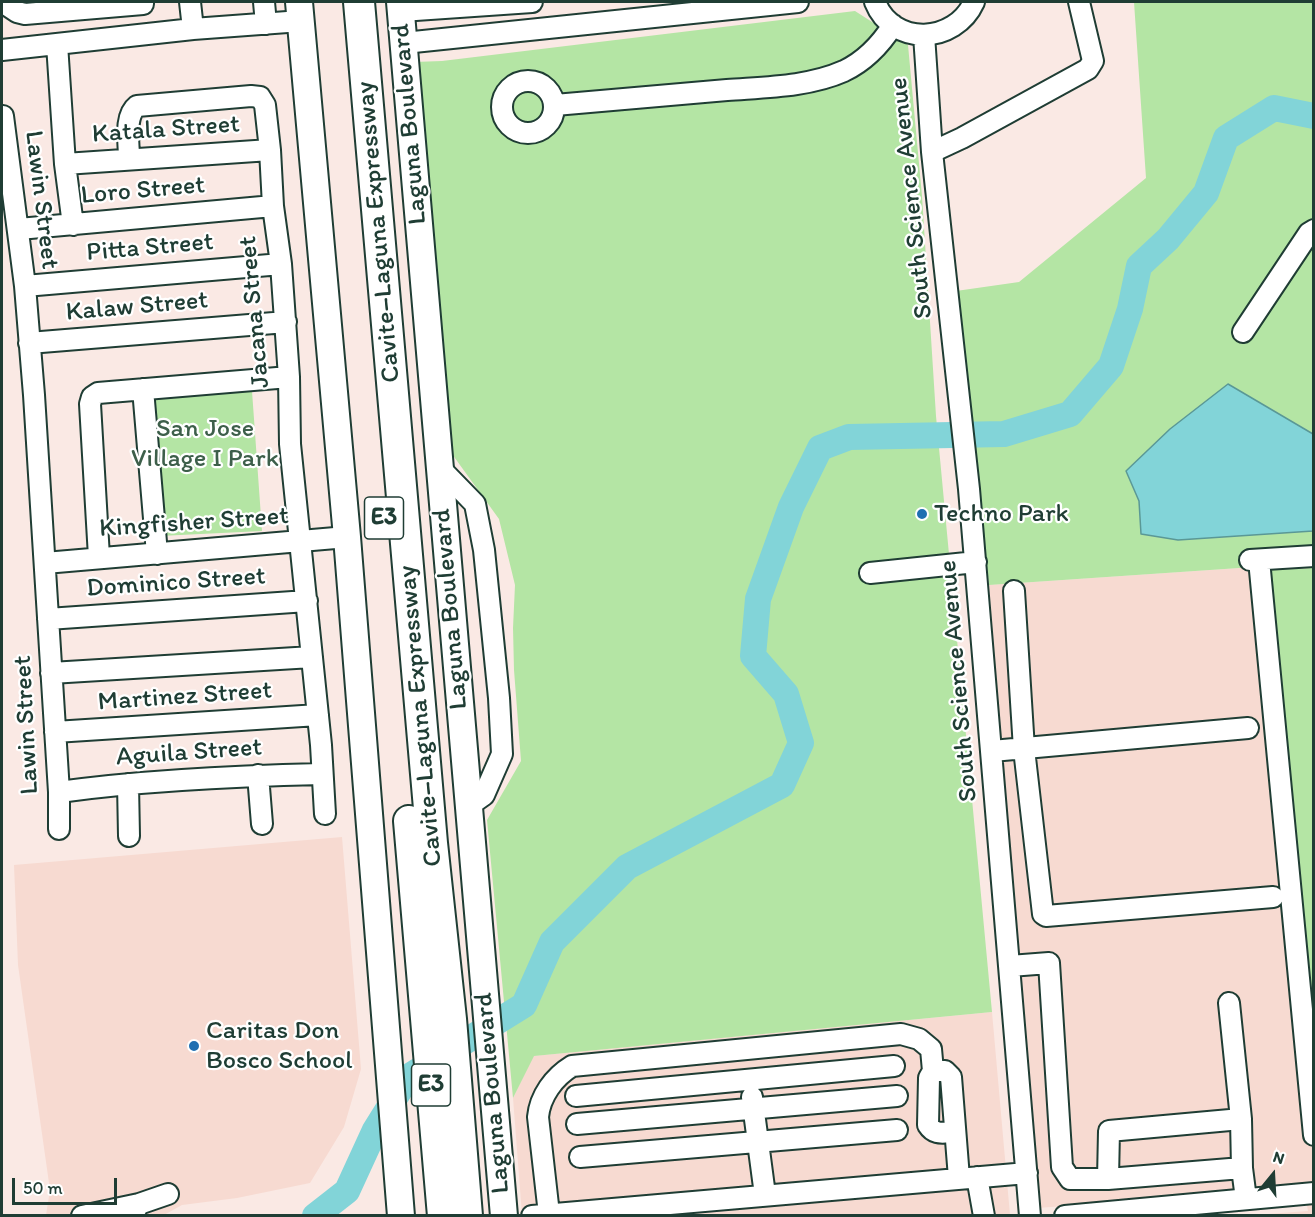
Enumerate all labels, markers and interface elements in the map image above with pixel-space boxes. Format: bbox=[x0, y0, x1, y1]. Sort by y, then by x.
street label: Laguna Boulevard bbox=[386, 22, 434, 226]
street label: South Science Avenue bbox=[884, 76, 940, 320]
street label: Cavite–Laguna Expressway bbox=[350, 80, 408, 384]
street label: Katala Street bbox=[91, 109, 241, 151]
street label: Lawin Street bbox=[17, 129, 65, 271]
street label: Loro Street bbox=[80, 170, 206, 212]
street label: Pitta Street bbox=[85, 227, 215, 269]
street label: Jacana Street bbox=[233, 235, 277, 389]
street label: Kalaw Street bbox=[65, 285, 209, 329]
park label: San Jose Village I Park bbox=[131, 413, 279, 474]
road number: E3 bbox=[364, 497, 404, 539]
place label: Techno Park bbox=[934, 498, 1069, 530]
street label: Kingfisher Street bbox=[98, 501, 290, 545]
street label: Laguna Boulevard bbox=[427, 507, 475, 711]
marker: Techno Park bbox=[915, 507, 929, 521]
street label: South Science Avenue bbox=[933, 559, 985, 803]
street label: Dominico Street bbox=[85, 561, 267, 605]
street label: Cavite–Laguna Expressway bbox=[392, 564, 450, 868]
street label: Lawin Street bbox=[8, 655, 46, 795]
street label: Martinez Street bbox=[97, 675, 273, 719]
street label: Aguila Street bbox=[115, 732, 263, 774]
street label: Laguna Boulevard bbox=[469, 991, 517, 1195]
place label: Caritas Don Bosco School bbox=[206, 1015, 353, 1076]
marker: Caritas Don Bosco School bbox=[187, 1039, 201, 1053]
road number: E3 bbox=[412, 1064, 450, 1106]
north arrow bbox=[1243, 1145, 1303, 1205]
text: N bbox=[1271, 1147, 1287, 1168]
scale bar bbox=[15, 1166, 120, 1204]
text: 50 m bbox=[23, 1177, 63, 1199]

